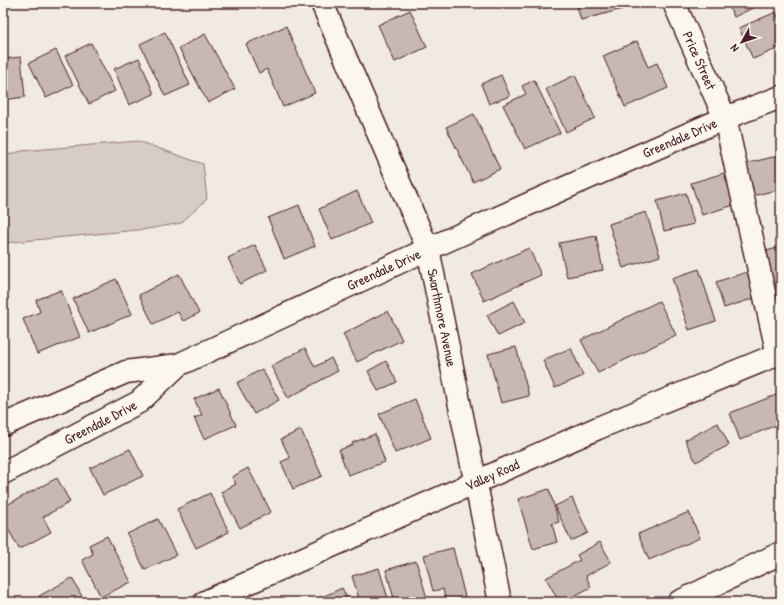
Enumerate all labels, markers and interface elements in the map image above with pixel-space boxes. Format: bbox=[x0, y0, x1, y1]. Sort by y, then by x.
north arrow bbox=[722, 22, 762, 62]
street label: Price Street bbox=[679, 28, 721, 93]
text: N bbox=[727, 42, 742, 55]
street label: Greendale Drive bbox=[639, 113, 720, 162]
street label: Greendale Drive bbox=[343, 244, 424, 294]
street label: Swarthmore Avenue bbox=[423, 267, 462, 369]
street label: Greendale Drive bbox=[61, 395, 140, 448]
street label: Valley Road bbox=[462, 454, 522, 495]

